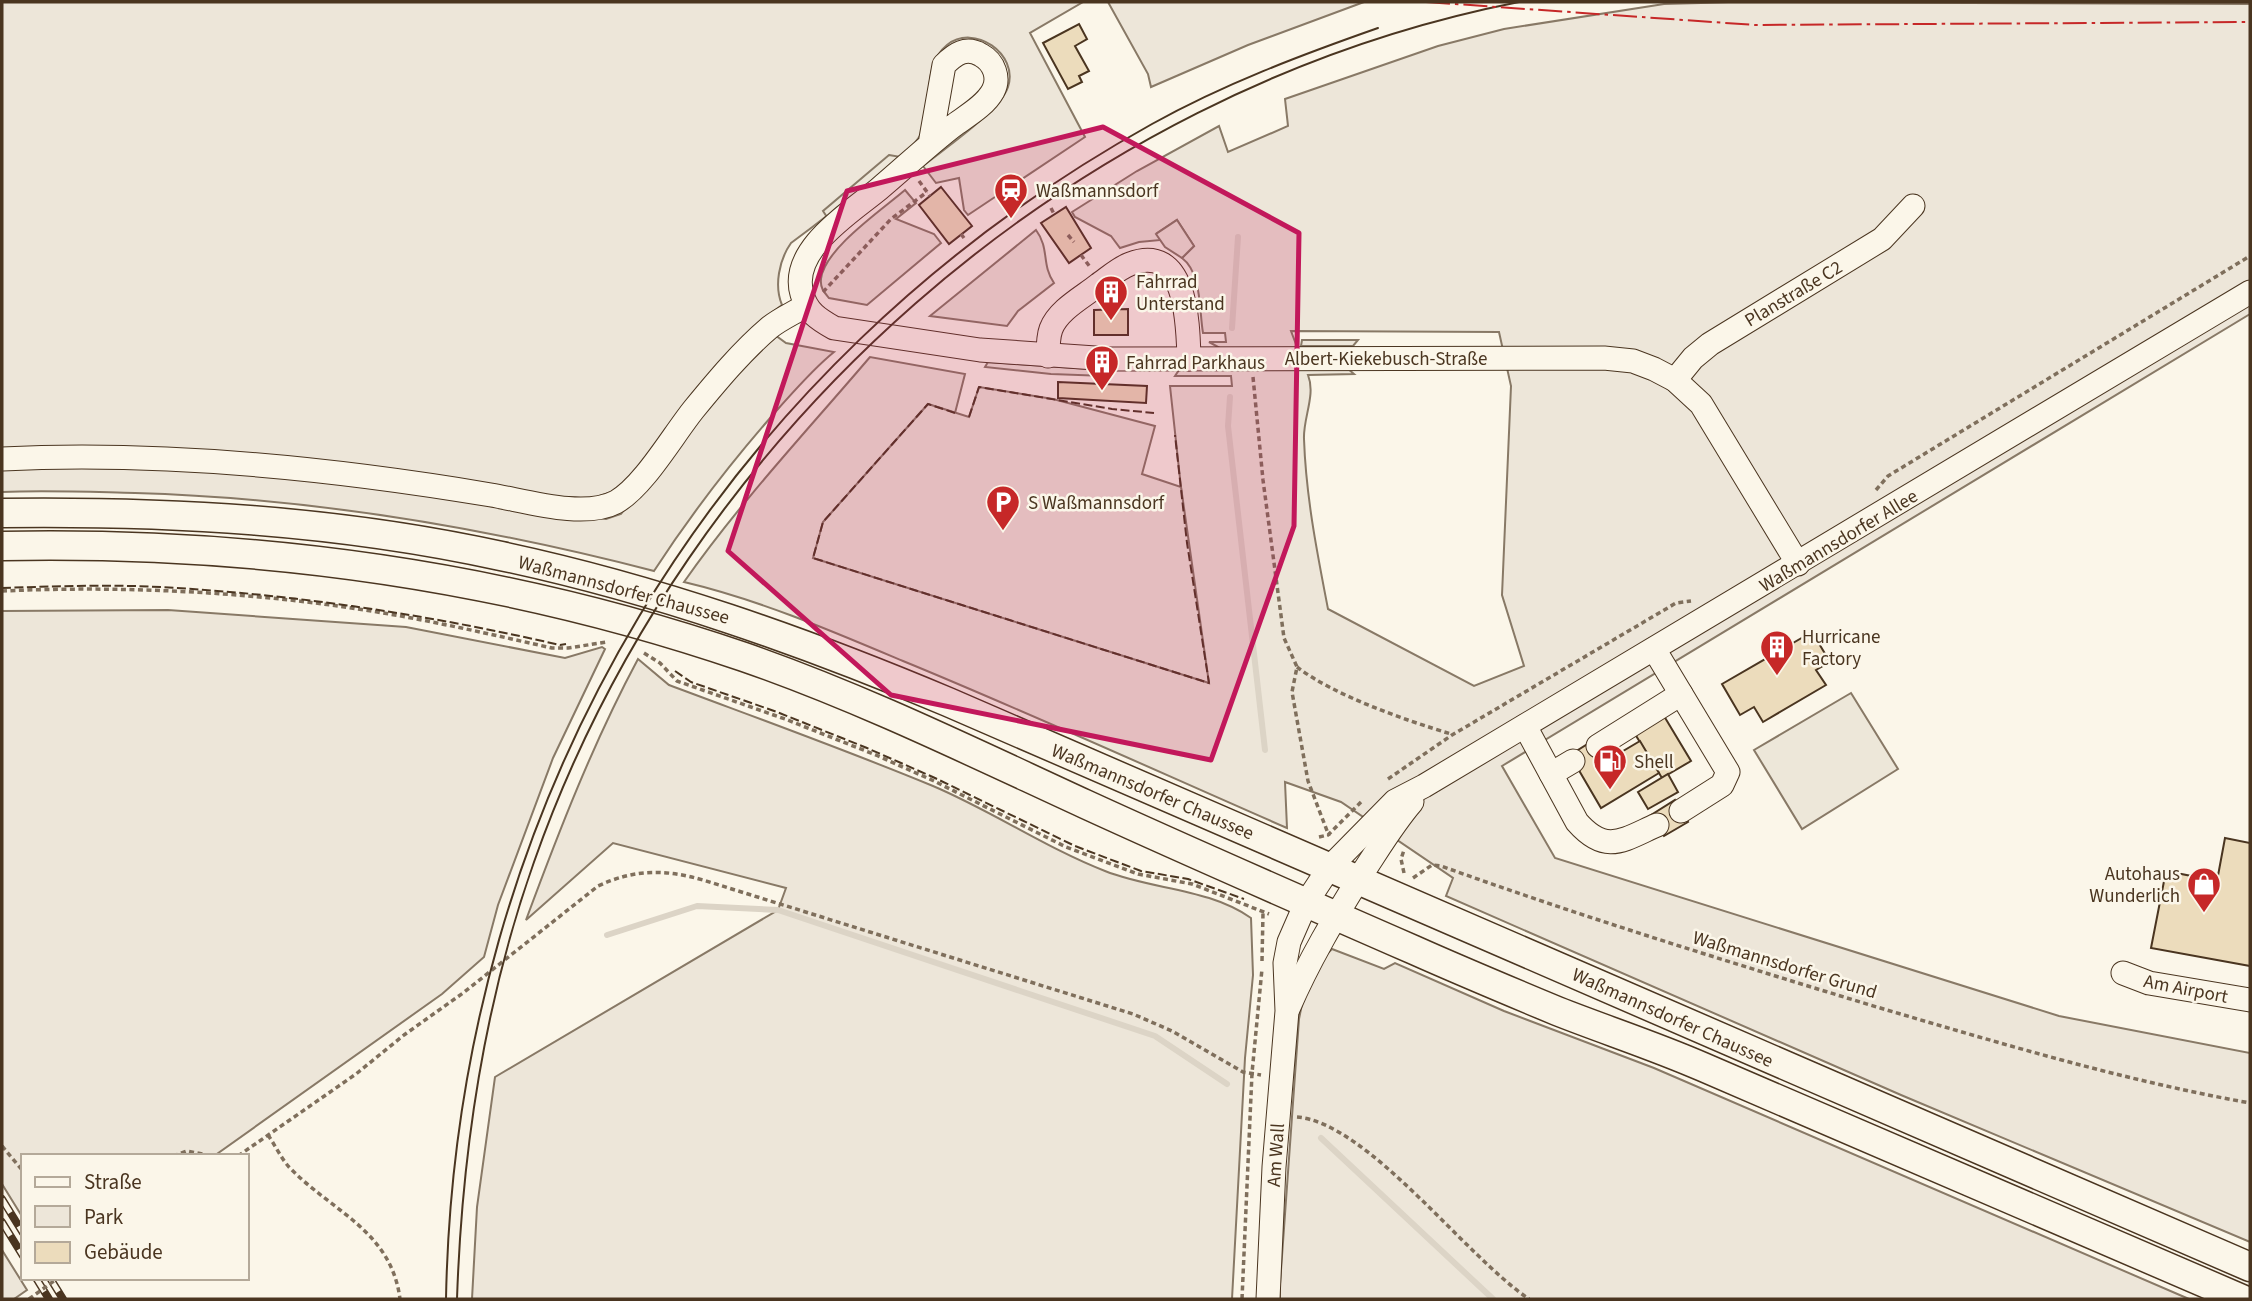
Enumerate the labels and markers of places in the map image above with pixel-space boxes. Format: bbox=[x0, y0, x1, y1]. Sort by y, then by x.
station icon: Waßmannsdorf bbox=[992, 171, 1030, 220]
place label: Waßmannsdorf bbox=[1036, 178, 1160, 205]
place label: Fahrrad Unterstand bbox=[1136, 269, 1225, 318]
building icon: Fahrrad Unterstand bbox=[1092, 273, 1130, 322]
building icon: Fahrrad Parkhaus bbox=[1083, 343, 1121, 392]
place label: Fahrrad Parkhaus bbox=[1126, 350, 1265, 377]
parking icon: S Waßmannsdorf bbox=[984, 483, 1022, 532]
place label: S Waßmannsdorf bbox=[1028, 490, 1166, 517]
place label: Hurricane Factory bbox=[1802, 624, 1880, 673]
building icon: Hurricane Factory bbox=[1758, 628, 1796, 677]
fuel station icon: Shell bbox=[1591, 742, 1629, 791]
place label: Shell bbox=[1634, 749, 1674, 776]
place label: Autohaus Wunderlich bbox=[2089, 861, 2180, 910]
shop icon: Autohaus Wunderlich bbox=[2185, 865, 2223, 914]

